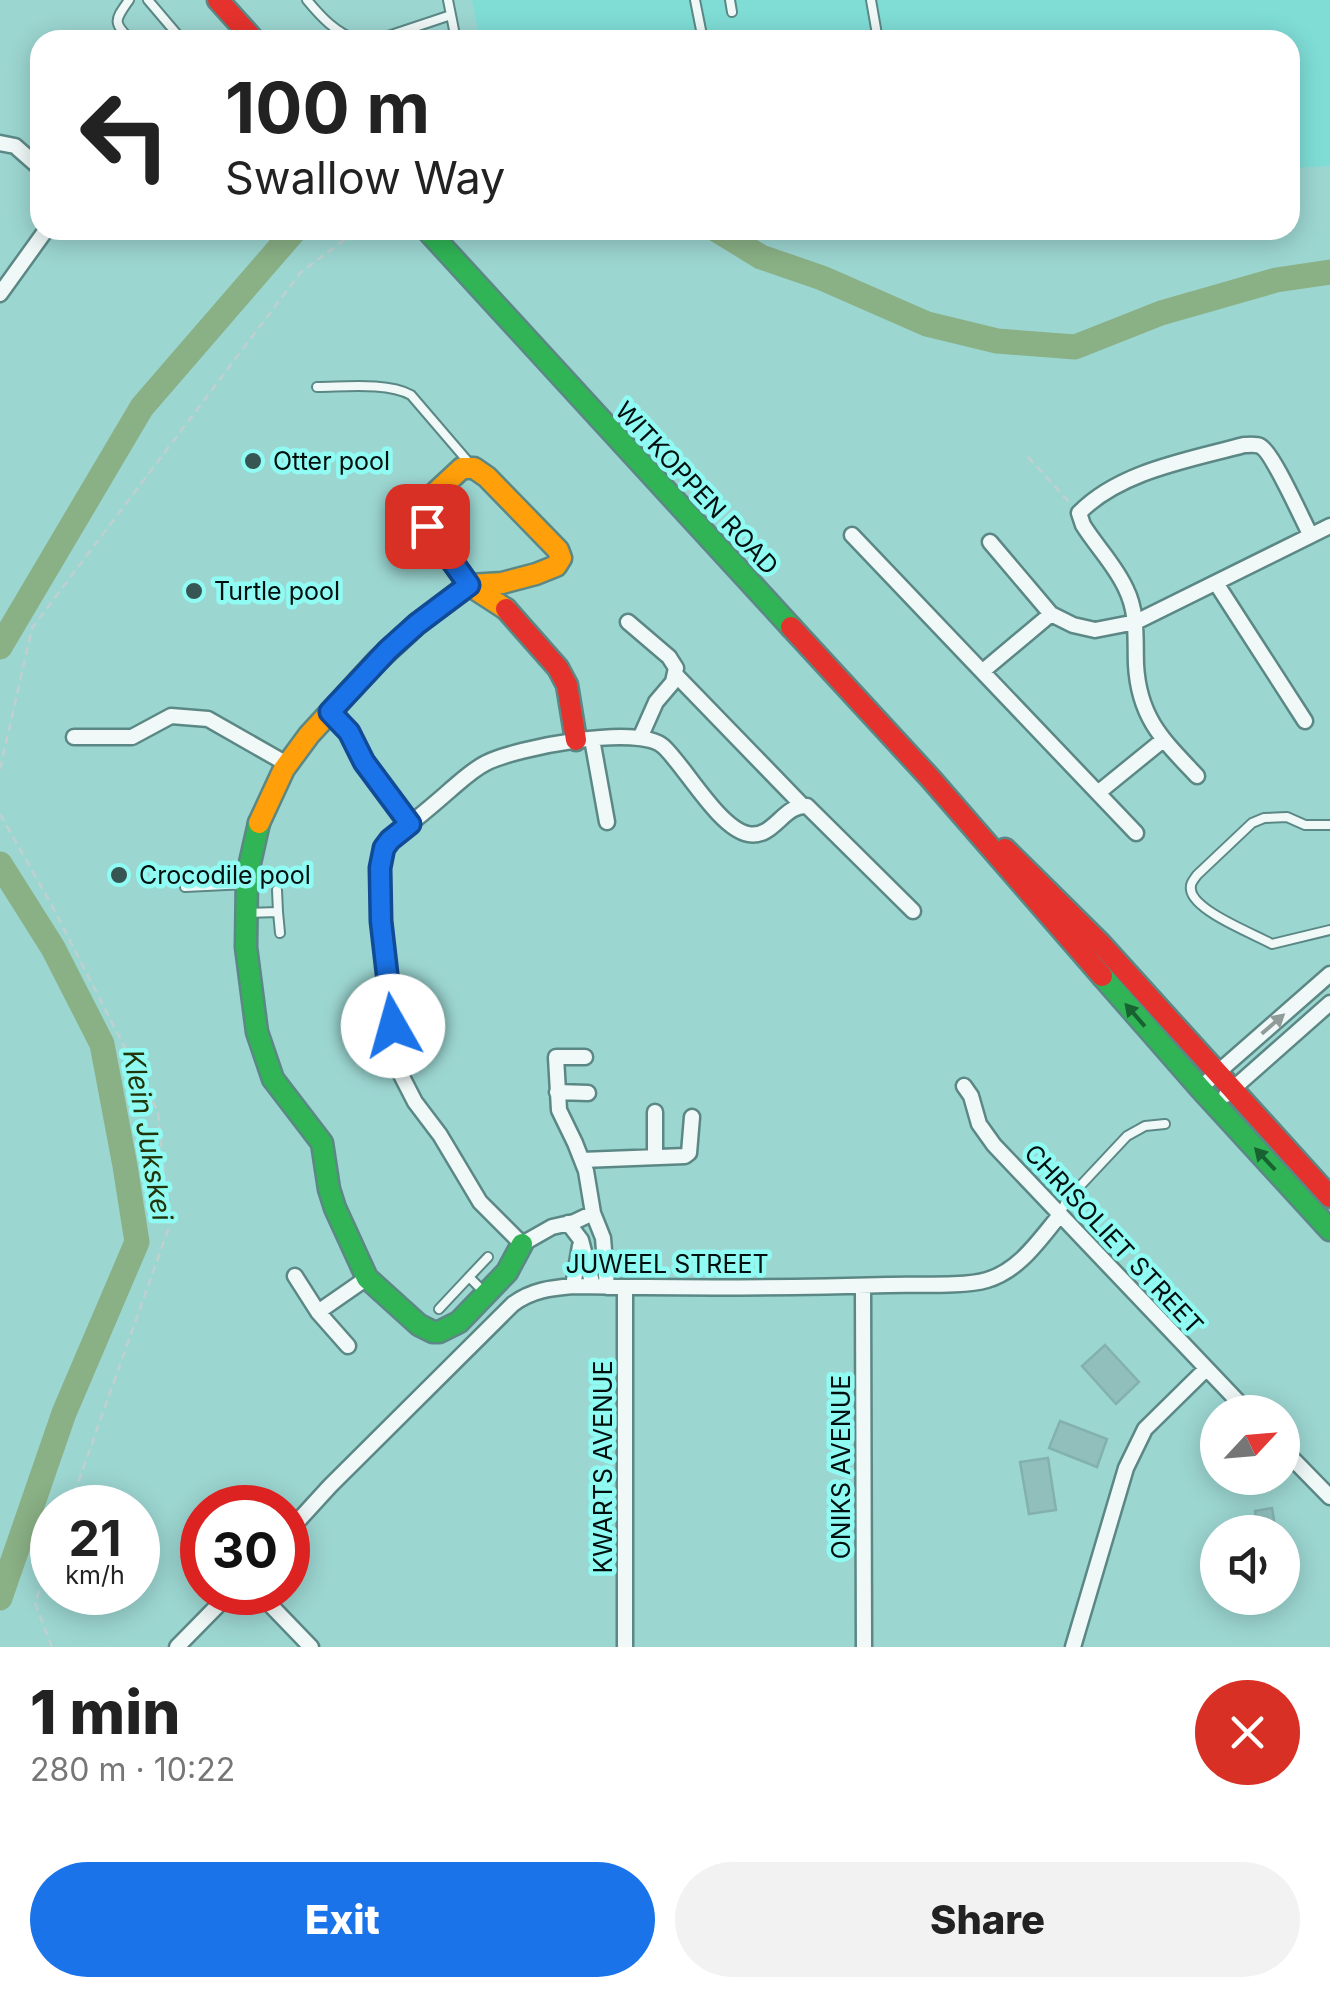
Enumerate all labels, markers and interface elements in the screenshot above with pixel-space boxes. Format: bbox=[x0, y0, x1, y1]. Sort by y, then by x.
text: 100 m bbox=[225, 65, 430, 150]
icon: left bbox=[60, 70, 190, 200]
text: Swallow Way bbox=[225, 150, 505, 205]
street label: WITKOPPEN ROAD bbox=[609, 395, 785, 581]
place label: Otter pool bbox=[273, 446, 390, 476]
marker: Otter pool bbox=[242, 450, 264, 472]
pin bbox=[385, 484, 470, 569]
icon: arrive bbox=[400, 499, 455, 554]
place label: Turtle pool bbox=[214, 576, 340, 606]
marker: Turtle pool bbox=[183, 580, 205, 602]
place label: Crocodile pool bbox=[139, 860, 311, 890]
marker: Crocodile pool bbox=[108, 864, 130, 886]
position arrow bbox=[341, 974, 445, 1078]
one-way arrow bbox=[1125, 1003, 1147, 1028]
one-way arrow bbox=[1260, 1013, 1285, 1035]
water label: Klein Jukskei bbox=[116, 1047, 180, 1224]
street label: CHRISOLIET STREET bbox=[1018, 1138, 1210, 1340]
one-way arrow bbox=[1254, 1147, 1277, 1171]
street label: JUWEEL STREET bbox=[565, 1249, 769, 1279]
street label: KWARTS AVENUE bbox=[588, 1361, 618, 1573]
street label: ONIKS AVENUE bbox=[826, 1375, 856, 1559]
north arrow bbox=[1200, 1395, 1300, 1495]
map controls bbox=[1200, 1395, 1300, 1615]
speed limit sign: 30 bbox=[180, 1485, 310, 1615]
text: 21 bbox=[68, 1508, 122, 1568]
button: sound bbox=[1200, 1515, 1300, 1615]
text: km/h bbox=[65, 1560, 125, 1590]
text: 1 min bbox=[30, 1676, 180, 1748]
button: close bbox=[1195, 1680, 1300, 1785]
text: 280 m · 10:22 bbox=[30, 1750, 235, 1789]
button: Exit bbox=[30, 1862, 655, 1977]
button: Share bbox=[675, 1862, 1300, 1977]

